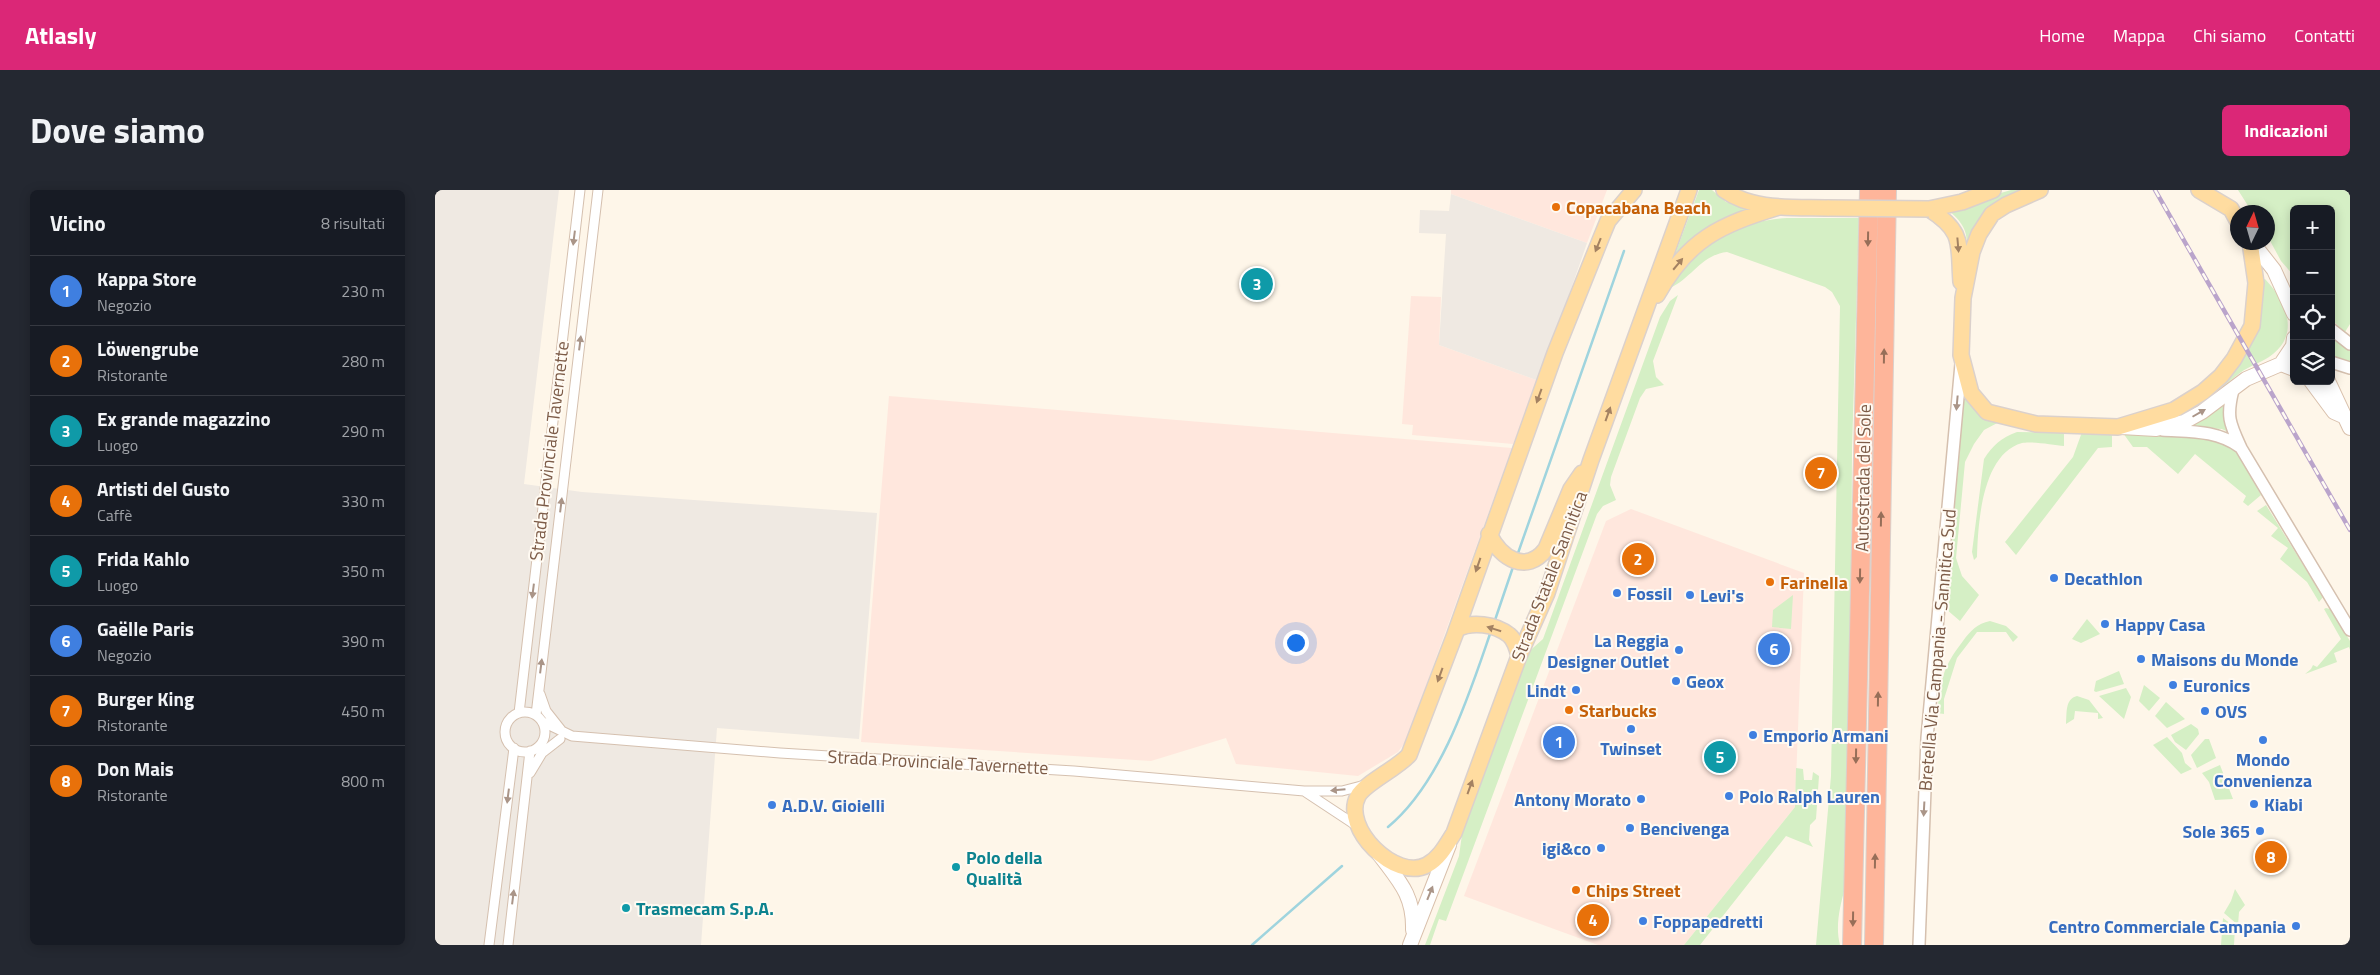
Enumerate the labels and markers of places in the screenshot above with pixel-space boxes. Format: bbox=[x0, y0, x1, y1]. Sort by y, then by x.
place label: Copacabana Beach bbox=[1566, 194, 1711, 221]
marker: Copacabana Beach bbox=[1550, 201, 1562, 213]
pin: 3 bbox=[1241, 265, 1273, 303]
pin: 7 bbox=[1805, 454, 1837, 492]
pin: 2 bbox=[1622, 540, 1654, 578]
place label: Decathlon bbox=[2064, 565, 2143, 592]
place label: Farinella bbox=[1780, 569, 1848, 596]
marker: Decathlon bbox=[2048, 572, 2060, 584]
marker: Farinella bbox=[1764, 576, 1776, 588]
place label: Fossil bbox=[1627, 580, 1672, 607]
place label: Levi's bbox=[1700, 582, 1744, 609]
marker: Fossil bbox=[1611, 587, 1623, 599]
marker: Levi's bbox=[1684, 589, 1696, 601]
place label: Happy Casa bbox=[2115, 611, 2205, 638]
marker: Happy Casa bbox=[2099, 618, 2111, 630]
place label: La Reggia Designer Outlet bbox=[1547, 627, 1669, 675]
pin: 6 bbox=[1758, 630, 1790, 668]
marker: La Reggia Designer Outlet bbox=[1673, 644, 1685, 656]
place label: Maisons du Monde bbox=[2151, 646, 2299, 673]
marker: Maisons du Monde bbox=[2135, 653, 2147, 665]
place label: Geox bbox=[1686, 668, 1725, 695]
place label: Euronics bbox=[2183, 672, 2250, 699]
marker: Geox bbox=[1670, 675, 1682, 687]
place label: Lindt bbox=[1526, 677, 1566, 704]
marker: Euronics bbox=[2167, 679, 2179, 691]
marker: Lindt bbox=[1570, 684, 1582, 696]
place label: Starbucks bbox=[1579, 697, 1657, 724]
place label: OVS bbox=[2215, 698, 2247, 725]
marker: Starbucks bbox=[1563, 704, 1575, 716]
marker: OVS bbox=[2199, 705, 2211, 717]
place label: Emporio Armani bbox=[1763, 722, 1889, 749]
pin: 1 bbox=[1543, 723, 1575, 761]
marker: Twinset bbox=[1625, 723, 1637, 735]
marker: Emporio Armani bbox=[1747, 729, 1759, 741]
marker: Mondo Convenienza bbox=[2257, 734, 2269, 746]
place label: Twinset bbox=[1600, 735, 1662, 762]
pin: 5 bbox=[1704, 738, 1736, 776]
place label: Mondo Convenienza bbox=[2214, 746, 2312, 794]
place label: Polo Ralph Lauren bbox=[1739, 783, 1880, 810]
place label: Antony Morato bbox=[1514, 786, 1631, 813]
marker: Polo Ralph Lauren bbox=[1723, 790, 1735, 802]
place label: Kiabi bbox=[2264, 791, 2303, 818]
place label: A.D.V. Gioielli bbox=[782, 792, 885, 819]
marker: Antony Morato bbox=[1635, 793, 1647, 805]
marker: Kiabi bbox=[2248, 798, 2260, 810]
marker: A.D.V. Gioielli bbox=[766, 799, 778, 811]
place label: Bencivenga bbox=[1640, 815, 1730, 842]
place label: Sole 365 bbox=[2182, 818, 2250, 845]
marker: Bencivenga bbox=[1624, 822, 1636, 834]
marker: Sole 365 bbox=[2254, 825, 2266, 837]
place label: igi&co bbox=[1542, 835, 1591, 862]
pin: 8 bbox=[2255, 838, 2287, 876]
marker: igi&co bbox=[1595, 842, 1607, 854]
place label: Polo della Qualità bbox=[966, 844, 1043, 892]
marker: Polo della Qualità bbox=[950, 861, 962, 873]
place label: Chips Street bbox=[1586, 877, 1681, 904]
marker: Chips Street bbox=[1570, 884, 1582, 896]
place label: Trasmecam S.p.A. bbox=[636, 895, 774, 922]
pin: 4 bbox=[1577, 901, 1609, 939]
marker: Trasmecam S.p.A. bbox=[620, 902, 632, 914]
place label: Foppapedretti bbox=[1653, 908, 1763, 935]
place label: Centro Commerciale Campania bbox=[2048, 913, 2286, 940]
marker: Foppapedretti bbox=[1637, 915, 1649, 927]
marker: Centro Commerciale Campania bbox=[2290, 920, 2302, 932]

